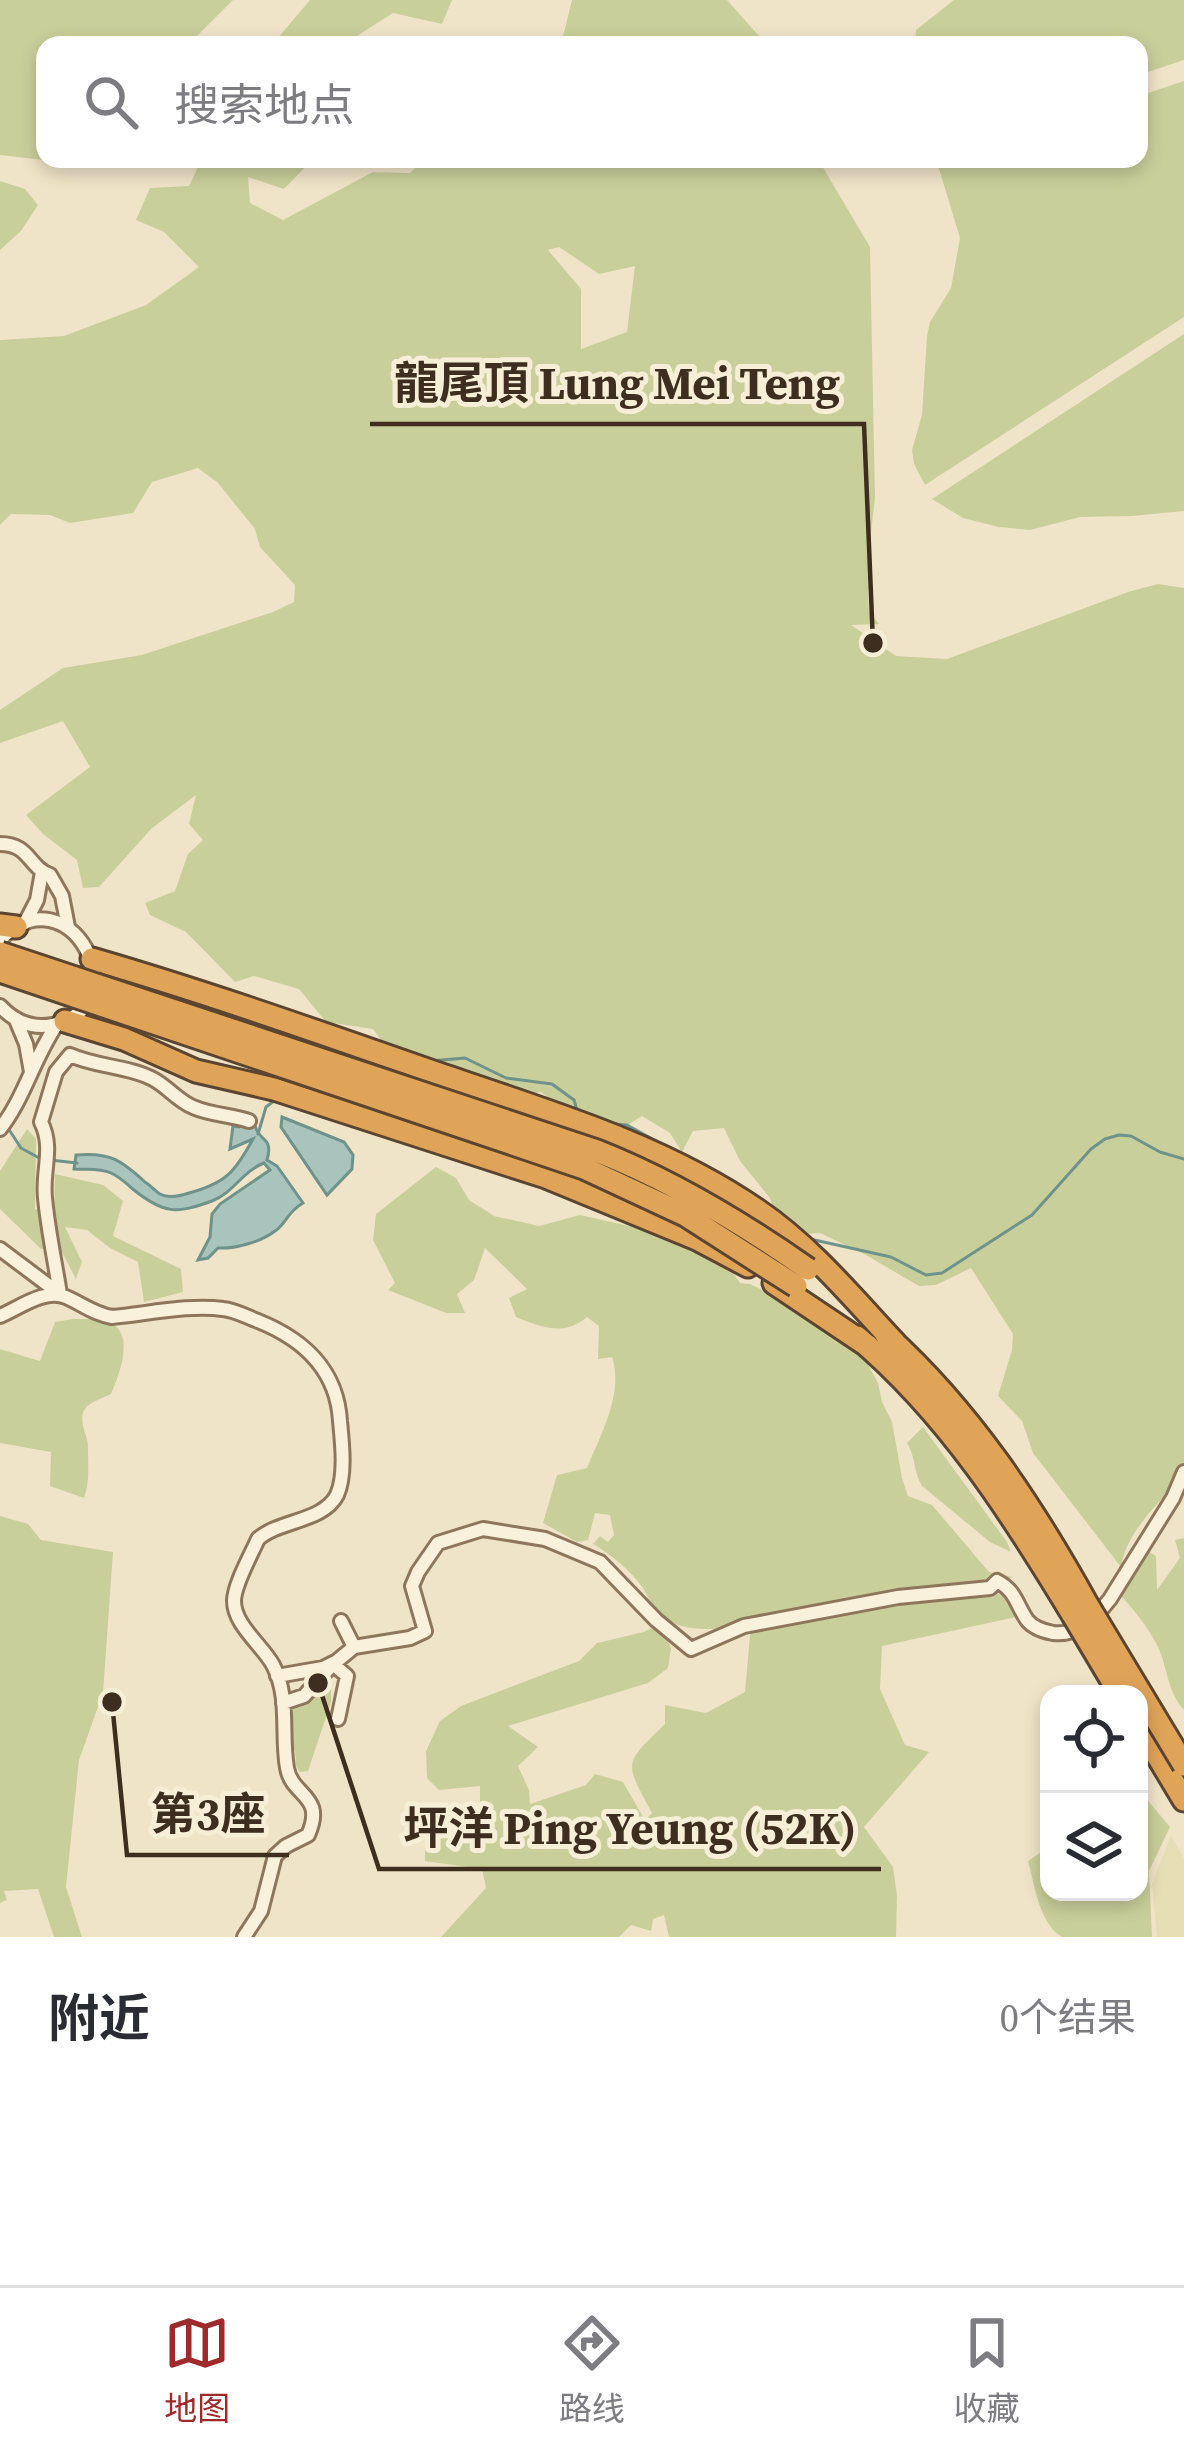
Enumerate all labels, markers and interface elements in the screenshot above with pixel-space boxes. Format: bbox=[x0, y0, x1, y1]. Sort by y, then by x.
search box bbox=[36, 36, 1148, 168]
icon: search bbox=[78, 69, 144, 135]
text: 搜索地点 bbox=[174, 74, 354, 136]
callout: 龍尾頂 Lung Mei Teng bbox=[370, 343, 864, 424]
text: 龍尾頂 Lung Mei Teng bbox=[394, 352, 840, 414]
map controls bbox=[1040, 1685, 1148, 1901]
button: locate bbox=[1040, 1685, 1148, 1793]
callout: 第3座 bbox=[127, 1774, 289, 1855]
text: 第3座 bbox=[151, 1783, 265, 1845]
callout: 坪洋 Ping Yeung (52K) bbox=[379, 1788, 881, 1869]
button: layers bbox=[1040, 1793, 1148, 1901]
text: 坪洋 Ping Yeung (52K) bbox=[404, 1797, 856, 1859]
text: 附近 bbox=[48, 1983, 150, 2053]
text: 0个结果 bbox=[999, 1991, 1136, 2044]
tab: 地图 bbox=[164, 2310, 230, 2431]
tab: 路线 bbox=[559, 2310, 625, 2431]
tab: 收藏 bbox=[954, 2310, 1020, 2431]

